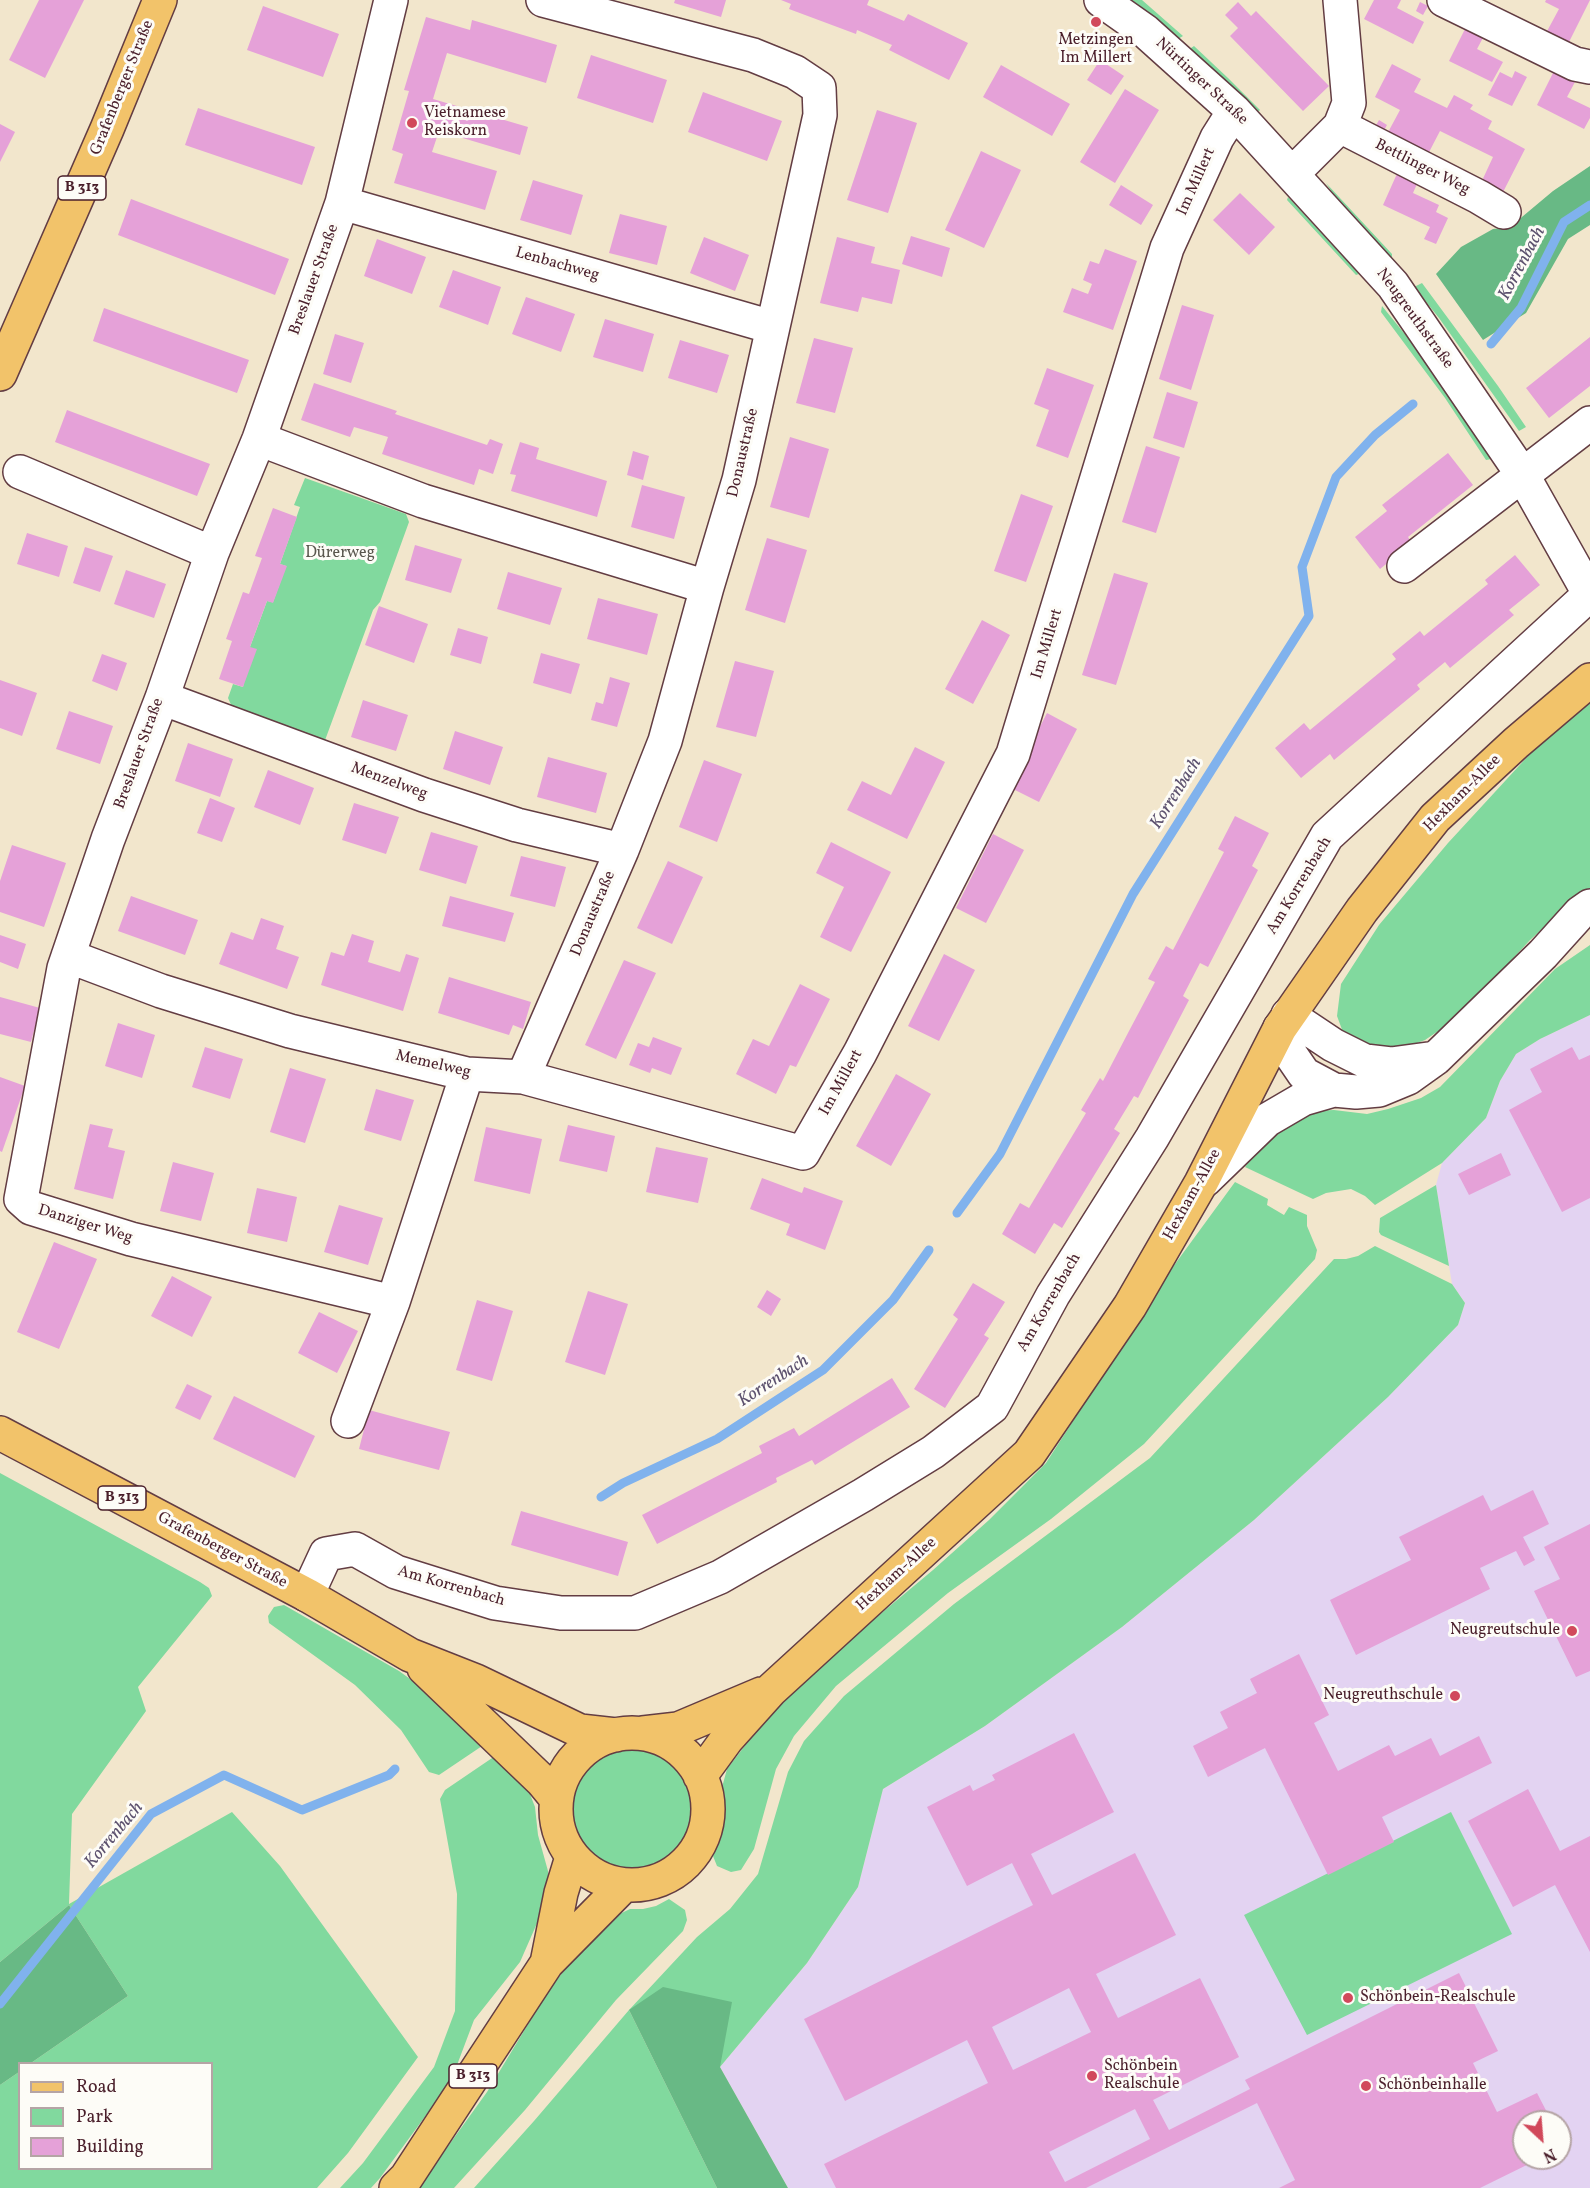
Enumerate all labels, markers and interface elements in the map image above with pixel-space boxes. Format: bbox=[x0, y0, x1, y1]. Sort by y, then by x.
marker: Metzingen Im Millert bbox=[1089, 15, 1103, 29]
street label: Grafenberger Straße bbox=[87, 18, 159, 158]
place label: Metzingen Im Millert bbox=[1058, 31, 1134, 69]
street label: Nürtinger Straße bbox=[1151, 34, 1251, 130]
place label: Vietnamese Reiskorn bbox=[424, 104, 506, 142]
marker: Vietnamese Reiskorn bbox=[405, 116, 419, 130]
street label: Bettlinger Weg bbox=[1371, 136, 1473, 200]
street label: Im Millert bbox=[1174, 145, 1220, 219]
road number: B 313 bbox=[58, 176, 106, 200]
street label: Breslauer Straße bbox=[286, 222, 344, 338]
water label: Korrenbach bbox=[1495, 224, 1551, 304]
street label: Lenbachweg bbox=[513, 244, 601, 286]
street label: Neugreuthstraße bbox=[1371, 265, 1457, 373]
street label: Donaustraße bbox=[724, 406, 764, 500]
park label: Dürerweg bbox=[305, 544, 375, 564]
street label: Im Millert bbox=[1028, 607, 1068, 681]
street label: Breslauer Straße bbox=[111, 696, 169, 812]
street label: Hexham-Allee bbox=[1420, 751, 1506, 837]
water label: Korrenbach bbox=[1147, 754, 1207, 834]
street label: Menzelweg bbox=[348, 759, 430, 805]
street label: Am Korrenbach bbox=[1263, 834, 1337, 938]
street label: Donaustraße bbox=[567, 868, 621, 960]
street label: Memelweg bbox=[393, 1047, 473, 1083]
street label: Im Millert bbox=[816, 1047, 868, 1119]
street label: Hexham-Allee bbox=[1160, 1146, 1226, 1244]
street label: Danziger Weg bbox=[35, 1201, 135, 1249]
street label: Am Korrenbach bbox=[1014, 1250, 1086, 1356]
water label: Korrenbach bbox=[735, 1351, 813, 1413]
road number: B 313 bbox=[98, 1486, 146, 1510]
street label: Grafenberger Straße bbox=[154, 1509, 290, 1593]
street label: Hexham-Allee bbox=[853, 1534, 941, 1616]
street label: Am Korrenbach bbox=[395, 1562, 507, 1612]
place label: Neugreutschule bbox=[1450, 1621, 1560, 1641]
marker: Neugreutschule bbox=[1565, 1624, 1579, 1638]
place label: Neugreuthschule bbox=[1323, 1686, 1443, 1706]
marker: Neugreuthschule bbox=[1448, 1689, 1462, 1703]
water label: Korrenbach bbox=[81, 1798, 149, 1874]
place label: Schönbein-Realschule bbox=[1360, 1988, 1516, 2008]
marker: Schönbein-Realschule bbox=[1341, 1991, 1355, 2005]
place label: Schönbein Realschule bbox=[1104, 2057, 1179, 2095]
legend bbox=[18, 2062, 213, 2170]
road number: B 313 bbox=[449, 2064, 497, 2088]
marker: Schönbein Realschule bbox=[1085, 2069, 1099, 2083]
text: Road bbox=[76, 2075, 117, 2100]
place label: Schönbeinhalle bbox=[1378, 2076, 1487, 2096]
marker: Schönbeinhalle bbox=[1359, 2079, 1373, 2093]
text: Park bbox=[76, 2105, 113, 2130]
north arrow bbox=[1512, 2110, 1572, 2170]
text: Building bbox=[76, 2135, 144, 2160]
text: N bbox=[1539, 2142, 1559, 2167]

